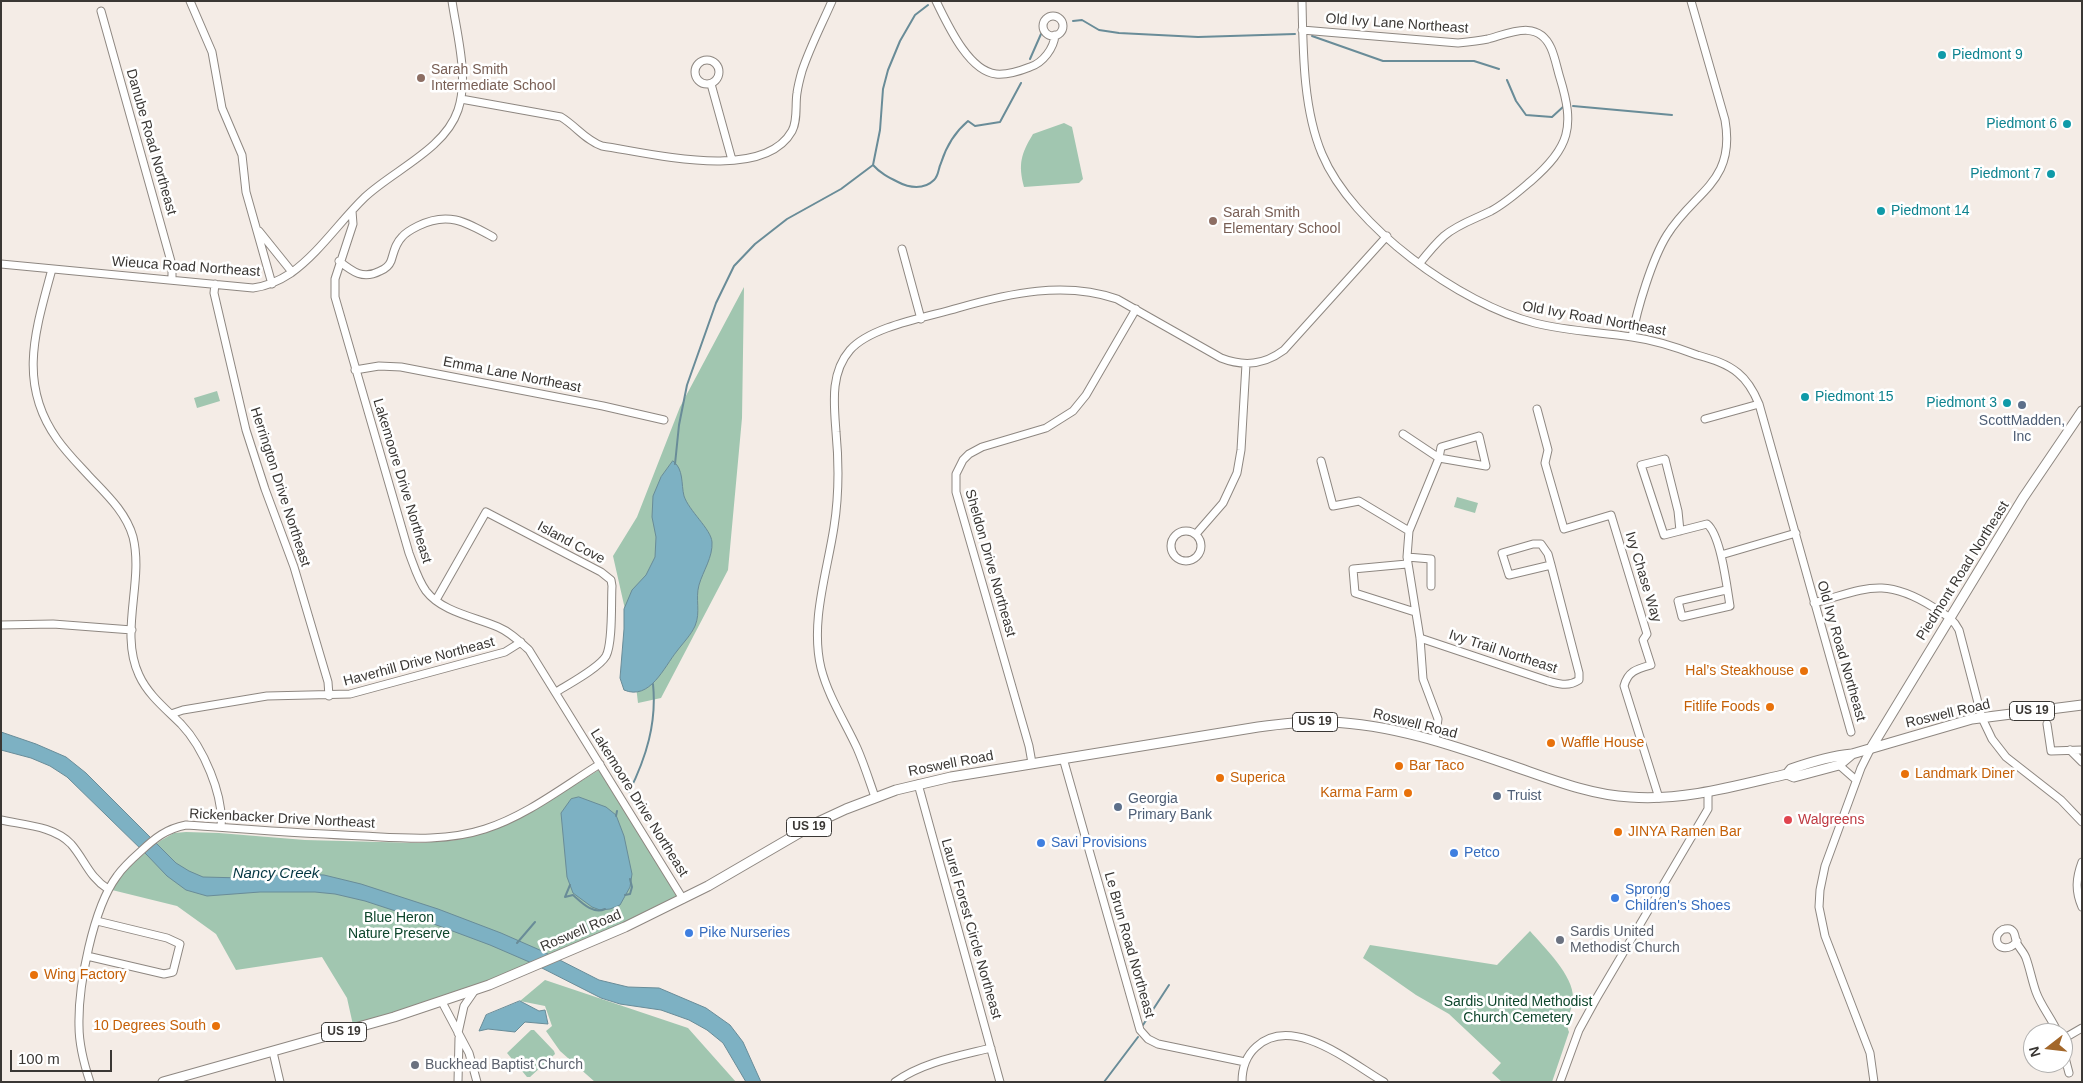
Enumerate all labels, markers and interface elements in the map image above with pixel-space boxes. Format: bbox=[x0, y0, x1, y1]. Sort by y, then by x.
street label: Old Ivy Lane Northeast bbox=[1325, 11, 1469, 37]
place label: Piedmont 9 bbox=[1952, 47, 2023, 63]
marker: Piedmont 9 bbox=[1936, 49, 1948, 61]
place label: Sarah Smith Intermediate School bbox=[431, 62, 556, 94]
street label: Danube Road Northeast bbox=[122, 67, 180, 217]
marker: Sarah Smith Intermediate School bbox=[415, 72, 427, 84]
place label: Piedmont 6 bbox=[1986, 116, 2057, 132]
marker: Piedmont 6 bbox=[2061, 118, 2073, 130]
place label: Piedmont 7 bbox=[1970, 166, 2041, 182]
marker: Piedmont 7 bbox=[2045, 168, 2057, 180]
place label: Piedmont 14 bbox=[1891, 203, 1970, 219]
place label: Sarah Smith Elementary School bbox=[1223, 205, 1341, 238]
marker: Piedmont 14 bbox=[1875, 205, 1887, 217]
marker: Sarah Smith Elementary School bbox=[1207, 215, 1219, 227]
street label: Wieuca Road Northeast bbox=[111, 253, 261, 281]
street label: Old Ivy Road Northeast bbox=[1521, 298, 1667, 340]
street label: Emma Lane Northeast bbox=[442, 353, 582, 397]
place label: Piedmont 15 bbox=[1815, 389, 1894, 405]
marker: Piedmont 15 bbox=[1799, 391, 1811, 403]
place label: Piedmont 3 bbox=[1926, 395, 1997, 411]
street label: Lakemoore Drive Northeast bbox=[369, 397, 435, 565]
marker: Piedmont 3 bbox=[2001, 397, 2013, 409]
marker: ScottMadden, Inc bbox=[2016, 399, 2028, 411]
street label: Herrington Drive Northeast bbox=[246, 405, 314, 569]
place label: ScottMadden, Inc bbox=[1979, 413, 2065, 446]
street label: Sheldon Drive Northeast bbox=[961, 487, 1019, 639]
street label: Piedmont Road Northeast bbox=[1913, 498, 2013, 644]
street label: Island Cove bbox=[534, 518, 608, 568]
street label: Ivy Chase Way bbox=[1621, 530, 1665, 624]
street label: Old Ivy Road Northeast bbox=[1813, 579, 1869, 723]
street label: Ivy Trail Northeast bbox=[1447, 627, 1559, 677]
street label: Haverhill Drive Northeast bbox=[342, 634, 496, 690]
place label: Hal’s Steakhouse bbox=[1685, 663, 1794, 679]
marker: Hal’s Steakhouse bbox=[1798, 665, 1810, 677]
street label: Roswell Road bbox=[1904, 696, 1992, 732]
place label: Fitlife Foods bbox=[1684, 699, 1760, 715]
marker: Fitlife Foods bbox=[1764, 701, 1776, 713]
road number: US 19 bbox=[2010, 701, 2054, 720]
street label: Roswell Road bbox=[1371, 705, 1459, 743]
road number: US 19 bbox=[1292, 712, 1338, 732]
street label: Lakemoore Drive Northeast bbox=[587, 726, 691, 880]
place label: Waffle House bbox=[1561, 735, 1644, 751]
marker: Waffle House bbox=[1545, 737, 1557, 749]
street label: Roswell Road bbox=[907, 748, 995, 780]
place label: Bar Taco bbox=[1409, 758, 1464, 774]
marker: Bar Taco bbox=[1393, 760, 1405, 772]
place label: Landmark Diner bbox=[1915, 766, 2015, 782]
marker: Landmark Diner bbox=[1899, 768, 1911, 780]
place label: Superica bbox=[1230, 770, 1285, 786]
marker: Superica bbox=[1214, 772, 1226, 784]
place label: Karma Farm bbox=[1320, 785, 1398, 801]
marker: Karma Farm bbox=[1402, 787, 1414, 799]
place label: Truist bbox=[1507, 788, 1541, 804]
marker: Truist bbox=[1491, 790, 1503, 802]
place label: Georgia Primary Bank bbox=[1128, 791, 1212, 824]
marker: Georgia Primary Bank bbox=[1112, 801, 1124, 813]
street label: Rickenbacker Drive Northeast bbox=[189, 806, 375, 832]
place label: Walgreens bbox=[1798, 812, 1864, 828]
marker: Walgreens bbox=[1782, 814, 1794, 826]
road number: US 19 bbox=[786, 818, 832, 836]
place label: JINYA Ramen Bar bbox=[1628, 824, 1741, 840]
marker: JINYA Ramen Bar bbox=[1612, 826, 1624, 838]
place label: Savi Provisions bbox=[1051, 835, 1147, 851]
street label: Laurel Forest Circle Northeast bbox=[937, 837, 1005, 1021]
marker: Savi Provisions bbox=[1035, 837, 1047, 849]
place label: Petco bbox=[1464, 845, 1500, 861]
marker: Petco bbox=[1448, 847, 1460, 859]
water label: Nancy Creek bbox=[233, 865, 319, 883]
street label: Le Brun Road Northeast bbox=[1100, 870, 1158, 1020]
place label: Sprong Children's Shoes bbox=[1625, 882, 1730, 914]
marker: Sprong Children's Shoes bbox=[1609, 892, 1621, 904]
street label: Roswell Road bbox=[538, 906, 624, 956]
park label: Blue Heron Nature Preserve bbox=[348, 910, 450, 942]
place label: Sardis United Methodist Church bbox=[1570, 924, 1680, 956]
place label: Pike Nurseries bbox=[699, 925, 790, 941]
marker: Pike Nurseries bbox=[683, 927, 695, 939]
marker: Sardis United Methodist Church bbox=[1554, 934, 1566, 946]
place label: Wing Factory bbox=[44, 967, 126, 983]
marker: Wing Factory bbox=[28, 969, 40, 981]
park label: Sardis United Methodist Church Cemetery bbox=[1444, 994, 1592, 1026]
place label: 10 Degrees South bbox=[93, 1018, 206, 1034]
marker: 10 Degrees South bbox=[210, 1020, 222, 1032]
road number: US 19 bbox=[322, 1022, 366, 1042]
north arrow bbox=[2023, 1023, 2073, 1073]
scale bar bbox=[12, 1040, 115, 1072]
text: N bbox=[2025, 1045, 2044, 1059]
text: 100 m bbox=[18, 1050, 60, 1067]
place label: Buckhead Baptist Church bbox=[425, 1057, 583, 1073]
marker: Buckhead Baptist Church bbox=[409, 1059, 421, 1071]

